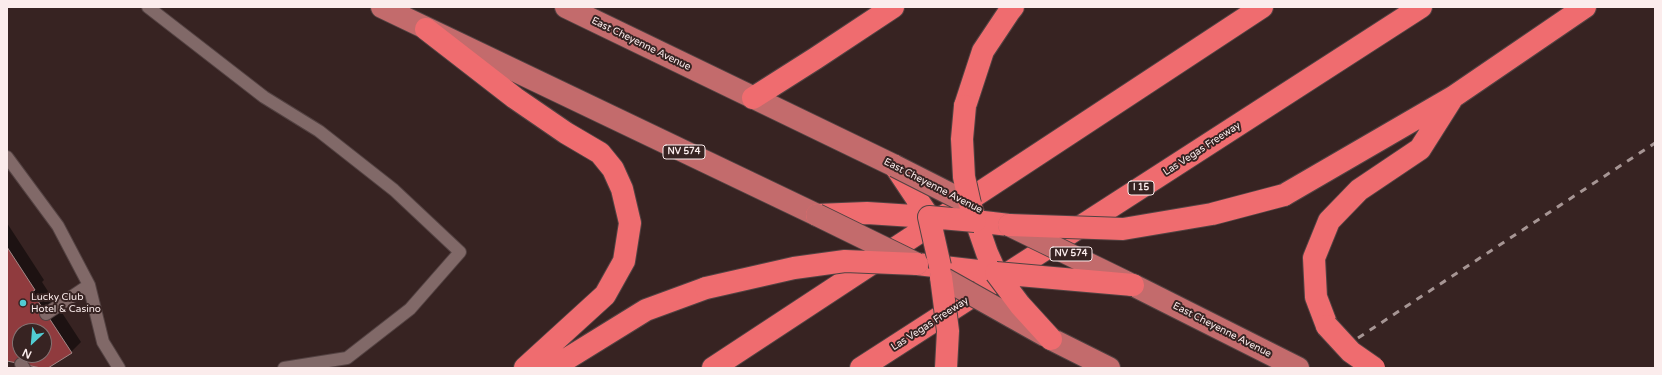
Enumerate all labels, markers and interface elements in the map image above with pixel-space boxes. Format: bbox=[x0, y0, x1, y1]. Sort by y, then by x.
street label: East Cheyenne Avenue bbox=[589, 15, 693, 73]
street label: Las Vegas Freeway bbox=[1161, 120, 1243, 178]
road number: NV 574 bbox=[663, 145, 705, 159]
street label: East Cheyenne Avenue bbox=[882, 156, 984, 216]
road number: I 15 bbox=[1128, 181, 1154, 195]
road number: NV 574 bbox=[1050, 247, 1092, 261]
place label: Lucky Club Hotel & Casino bbox=[31, 291, 101, 314]
street label: Las Vegas Freeway bbox=[889, 295, 971, 353]
marker: Lucky Club Hotel & Casino bbox=[18, 298, 28, 308]
street label: East Cheyenne Avenue bbox=[1171, 300, 1273, 360]
north arrow bbox=[12, 323, 52, 363]
text: N bbox=[20, 346, 34, 361]

